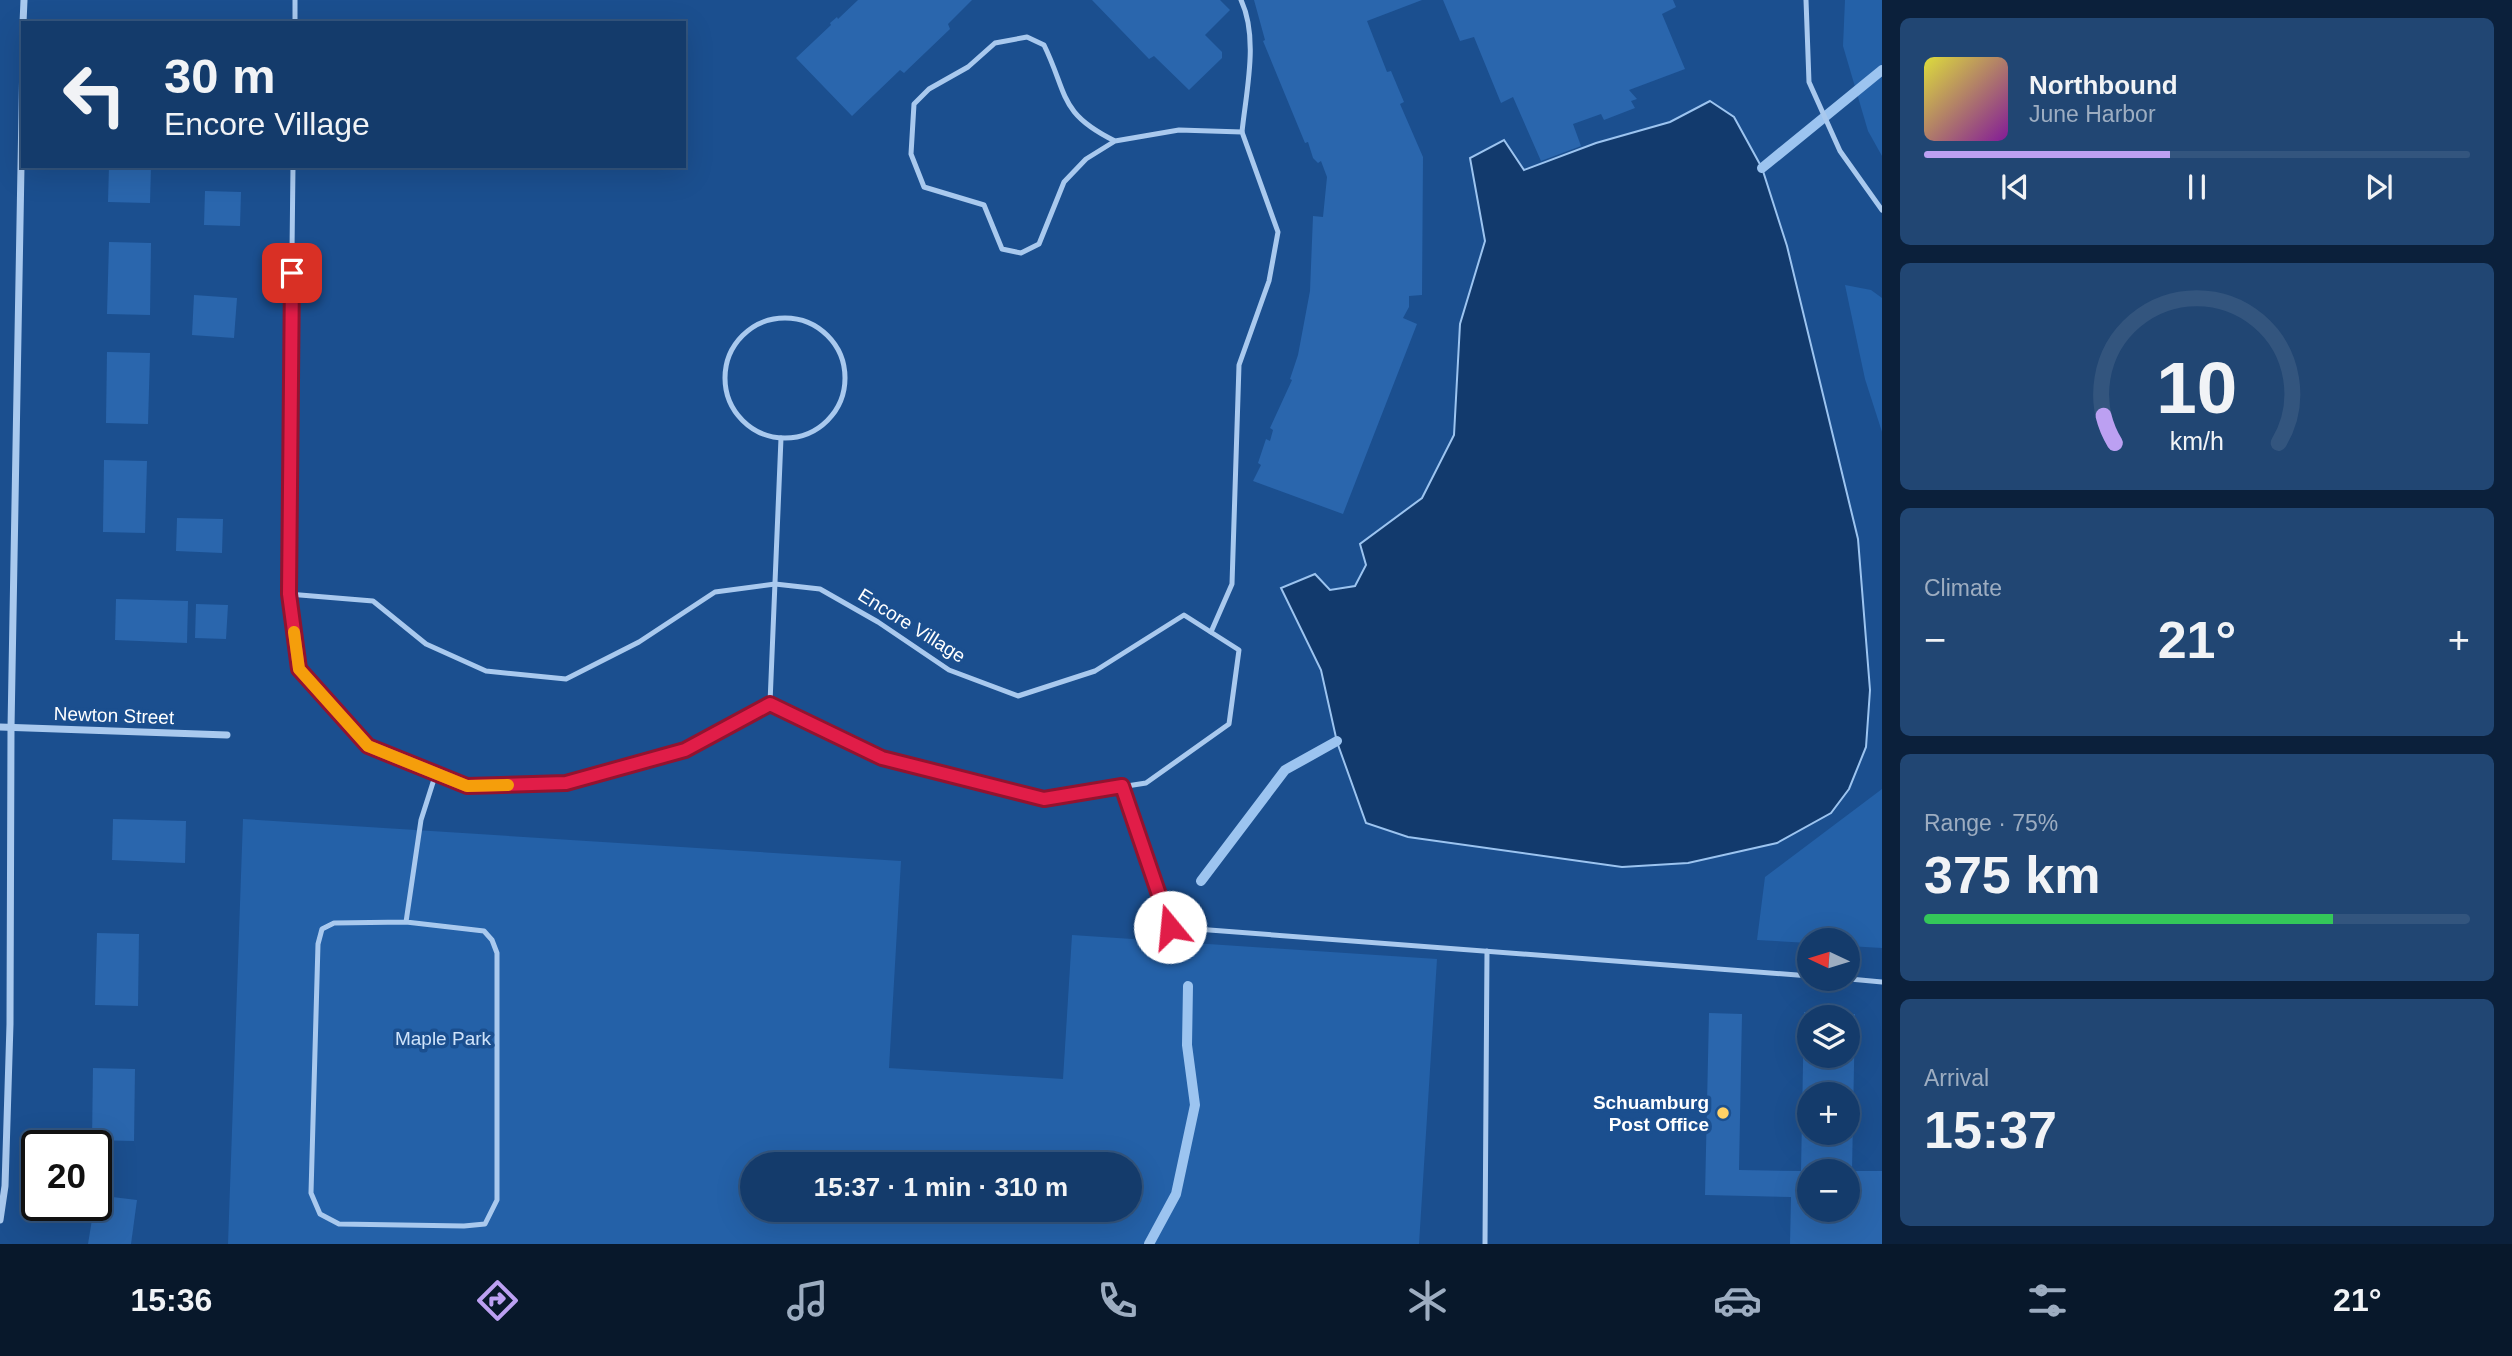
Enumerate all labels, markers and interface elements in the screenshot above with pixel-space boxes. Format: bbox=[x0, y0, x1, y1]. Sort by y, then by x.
icon: left bbox=[49, 49, 140, 140]
text: 30 m bbox=[164, 49, 276, 103]
text: Northbound bbox=[2029, 70, 2178, 100]
text: June Harbor bbox=[2029, 101, 2156, 127]
text: Encore Village bbox=[164, 106, 370, 142]
icon: previous bbox=[1996, 168, 2034, 206]
icon: pause bbox=[2178, 168, 2216, 206]
icon: next bbox=[2360, 168, 2398, 206]
pin bbox=[262, 243, 322, 303]
icon: arrive bbox=[273, 254, 311, 292]
text: 10 bbox=[2157, 347, 2237, 428]
text: km/h bbox=[2170, 427, 2224, 455]
text: Climate bbox=[1924, 575, 2002, 601]
street label: Encore Village bbox=[854, 584, 969, 667]
text: 21° bbox=[2158, 611, 2236, 669]
text: − bbox=[1924, 619, 1946, 661]
text: + bbox=[2448, 619, 2470, 661]
street label: Newton Street bbox=[53, 703, 175, 728]
text: Range · 75% bbox=[1924, 810, 2058, 836]
text: 375 km bbox=[1924, 846, 2100, 904]
position arrow bbox=[1133, 890, 1207, 964]
north arrow bbox=[1797, 928, 1860, 990]
map controls bbox=[1797, 928, 1860, 1222]
button: layers bbox=[1797, 1005, 1860, 1068]
park label: Maple Park bbox=[395, 1028, 492, 1049]
text: Arrival bbox=[1924, 1065, 1989, 1091]
button: + bbox=[1797, 1082, 1860, 1145]
place label: Schuamburg Post Office bbox=[1593, 1092, 1709, 1135]
text: 15:37 bbox=[1924, 1101, 2057, 1159]
marker: Schuamburg Post Office bbox=[1715, 1105, 1731, 1121]
speed limit sign: 20 bbox=[21, 1130, 112, 1221]
button: − bbox=[1797, 1159, 1860, 1222]
text: 15:37 · 1 min · 310 m bbox=[814, 1172, 1068, 1202]
icon: directions bbox=[473, 1276, 522, 1325]
icon: music bbox=[783, 1276, 832, 1325]
icon: phone bbox=[1093, 1276, 1142, 1325]
icon: climate bbox=[1403, 1276, 1452, 1325]
icon: car bbox=[1713, 1276, 1762, 1325]
icon: filters bbox=[2023, 1276, 2072, 1325]
text: 15:36 bbox=[130, 1282, 212, 1318]
text: 21° bbox=[2333, 1282, 2382, 1318]

